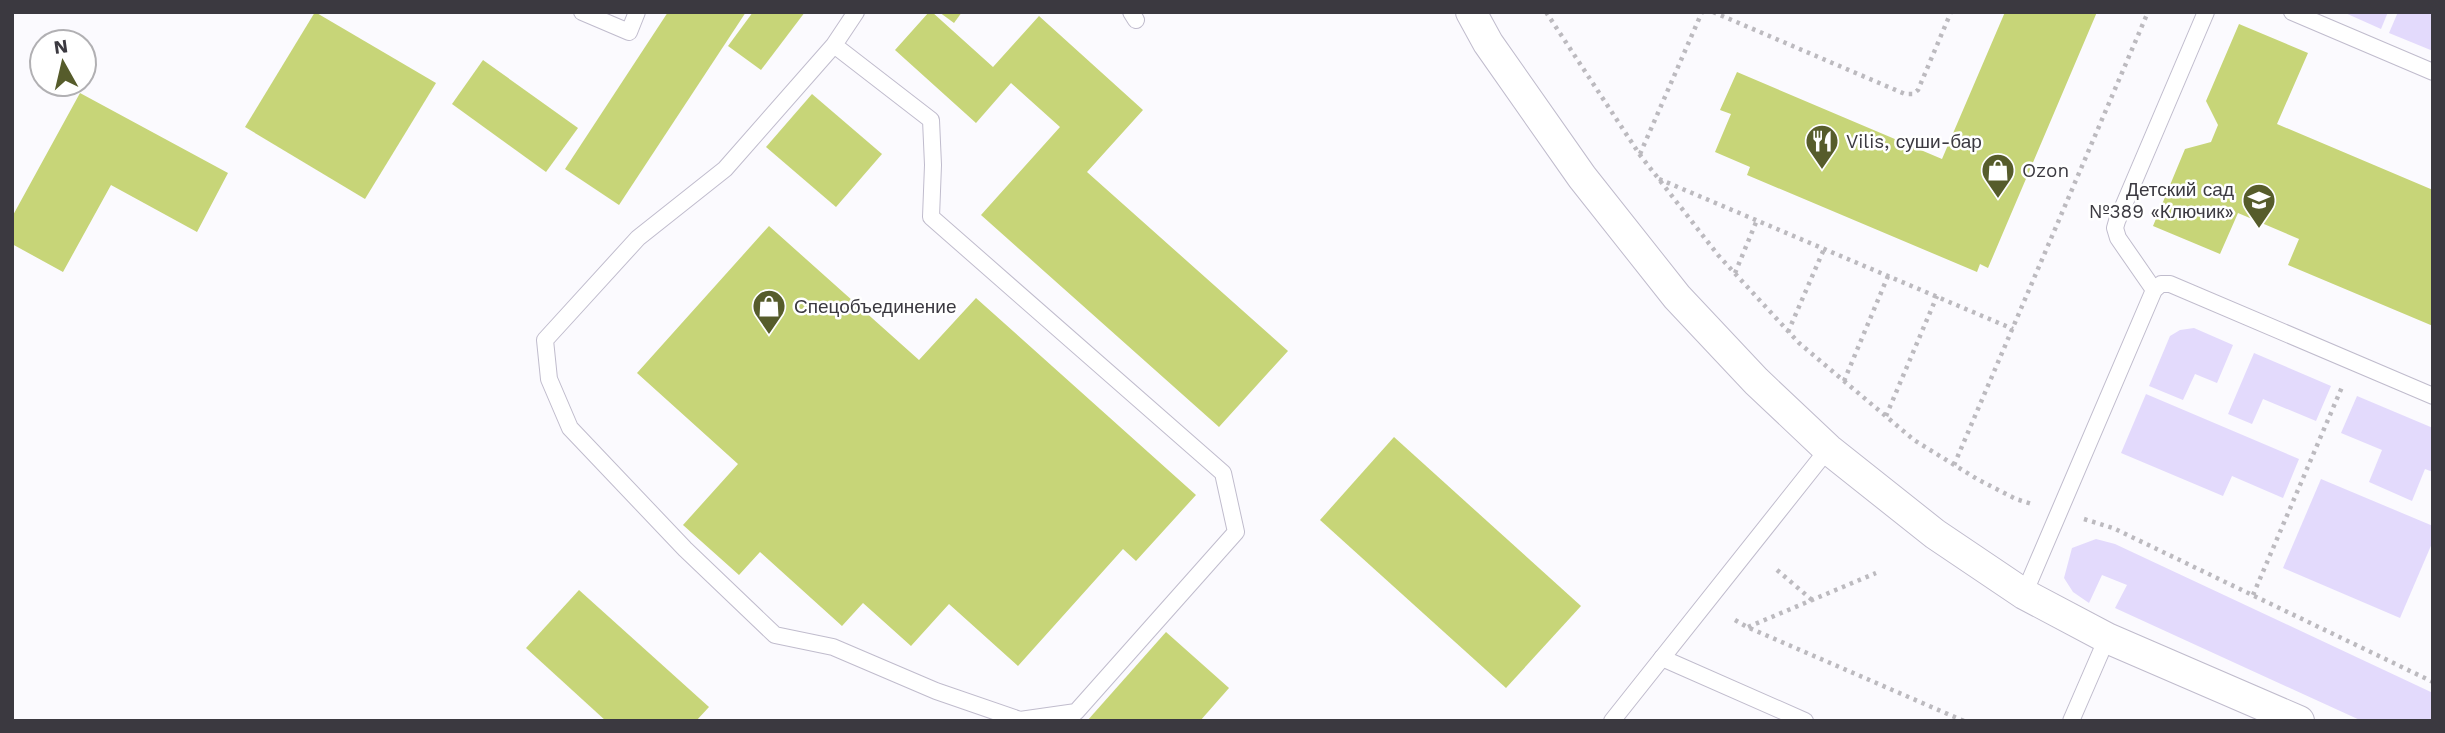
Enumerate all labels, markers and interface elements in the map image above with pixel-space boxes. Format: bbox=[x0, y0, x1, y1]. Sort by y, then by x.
north arrow bbox=[28, 28, 98, 98]
text: N bbox=[52, 34, 69, 59]
restaurant icon: Vilis, суши-бар bbox=[1803, 122, 1841, 171]
place label: Vilis, суши-бар bbox=[1846, 130, 1982, 153]
shop icon: Ozon bbox=[1979, 151, 2017, 200]
place label: Ozon bbox=[2022, 159, 2069, 182]
place label: Детский сад №389 «Ключик» bbox=[2089, 178, 2234, 223]
school or university icon: Детский сад №389 «Ключик» bbox=[2240, 181, 2278, 230]
shop icon: Спецобъединение bbox=[750, 287, 788, 336]
place label: Спецобъединение bbox=[794, 295, 957, 318]

